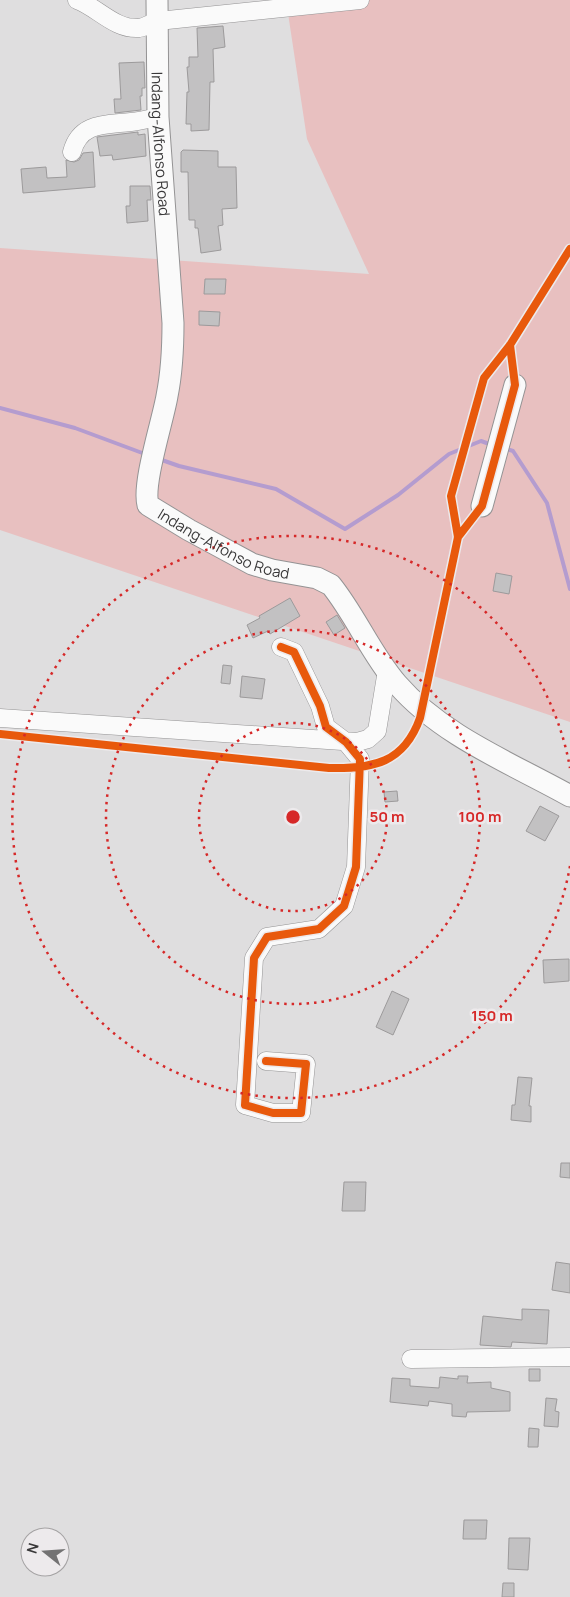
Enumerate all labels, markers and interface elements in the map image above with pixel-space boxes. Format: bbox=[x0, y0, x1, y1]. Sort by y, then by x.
street label: Indang-Alfonso Road bbox=[147, 72, 176, 217]
street label: Indang-Alfonso Road bbox=[154, 503, 291, 583]
text: 50 m bbox=[369, 806, 405, 827]
text: 100 m bbox=[459, 806, 501, 827]
centre of rings bbox=[284, 808, 302, 826]
text: 150 m bbox=[471, 1005, 513, 1026]
north arrow bbox=[20, 1527, 70, 1577]
text: N bbox=[22, 1540, 43, 1556]

